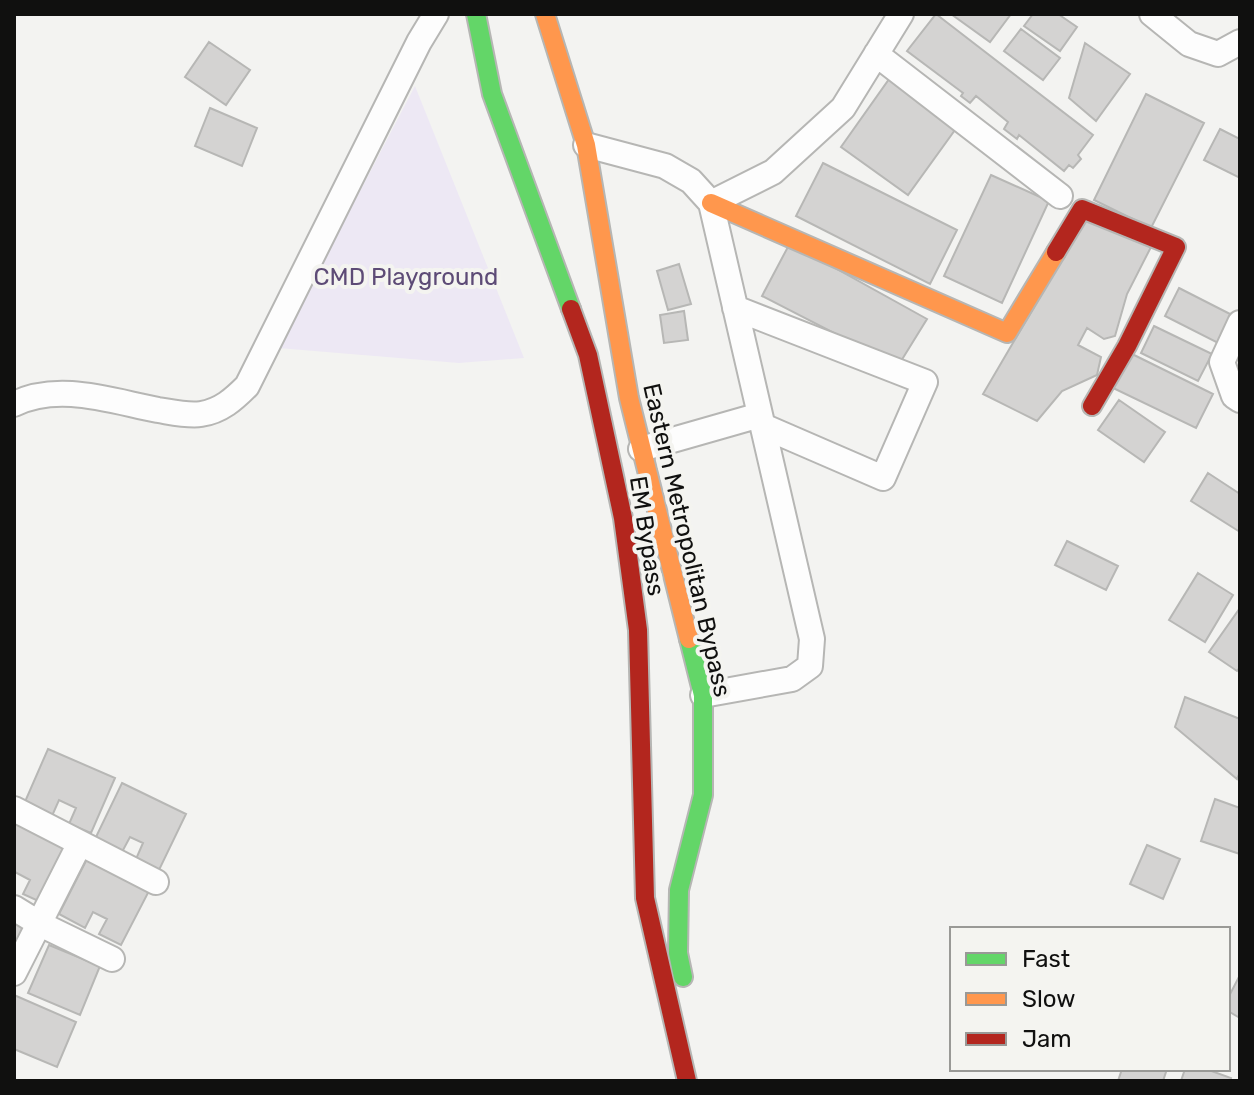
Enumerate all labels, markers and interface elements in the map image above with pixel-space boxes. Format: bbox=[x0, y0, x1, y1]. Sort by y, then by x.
park label: CMD Playground bbox=[314, 263, 498, 291]
street label: Eastern Metropolitan Bypass bbox=[637, 380, 737, 700]
street label: EM Bypass bbox=[624, 474, 670, 598]
legend bbox=[950, 927, 1230, 1071]
text: Fast bbox=[1022, 945, 1070, 973]
text: Slow bbox=[1022, 985, 1075, 1013]
text: Jam bbox=[1022, 1025, 1072, 1053]

